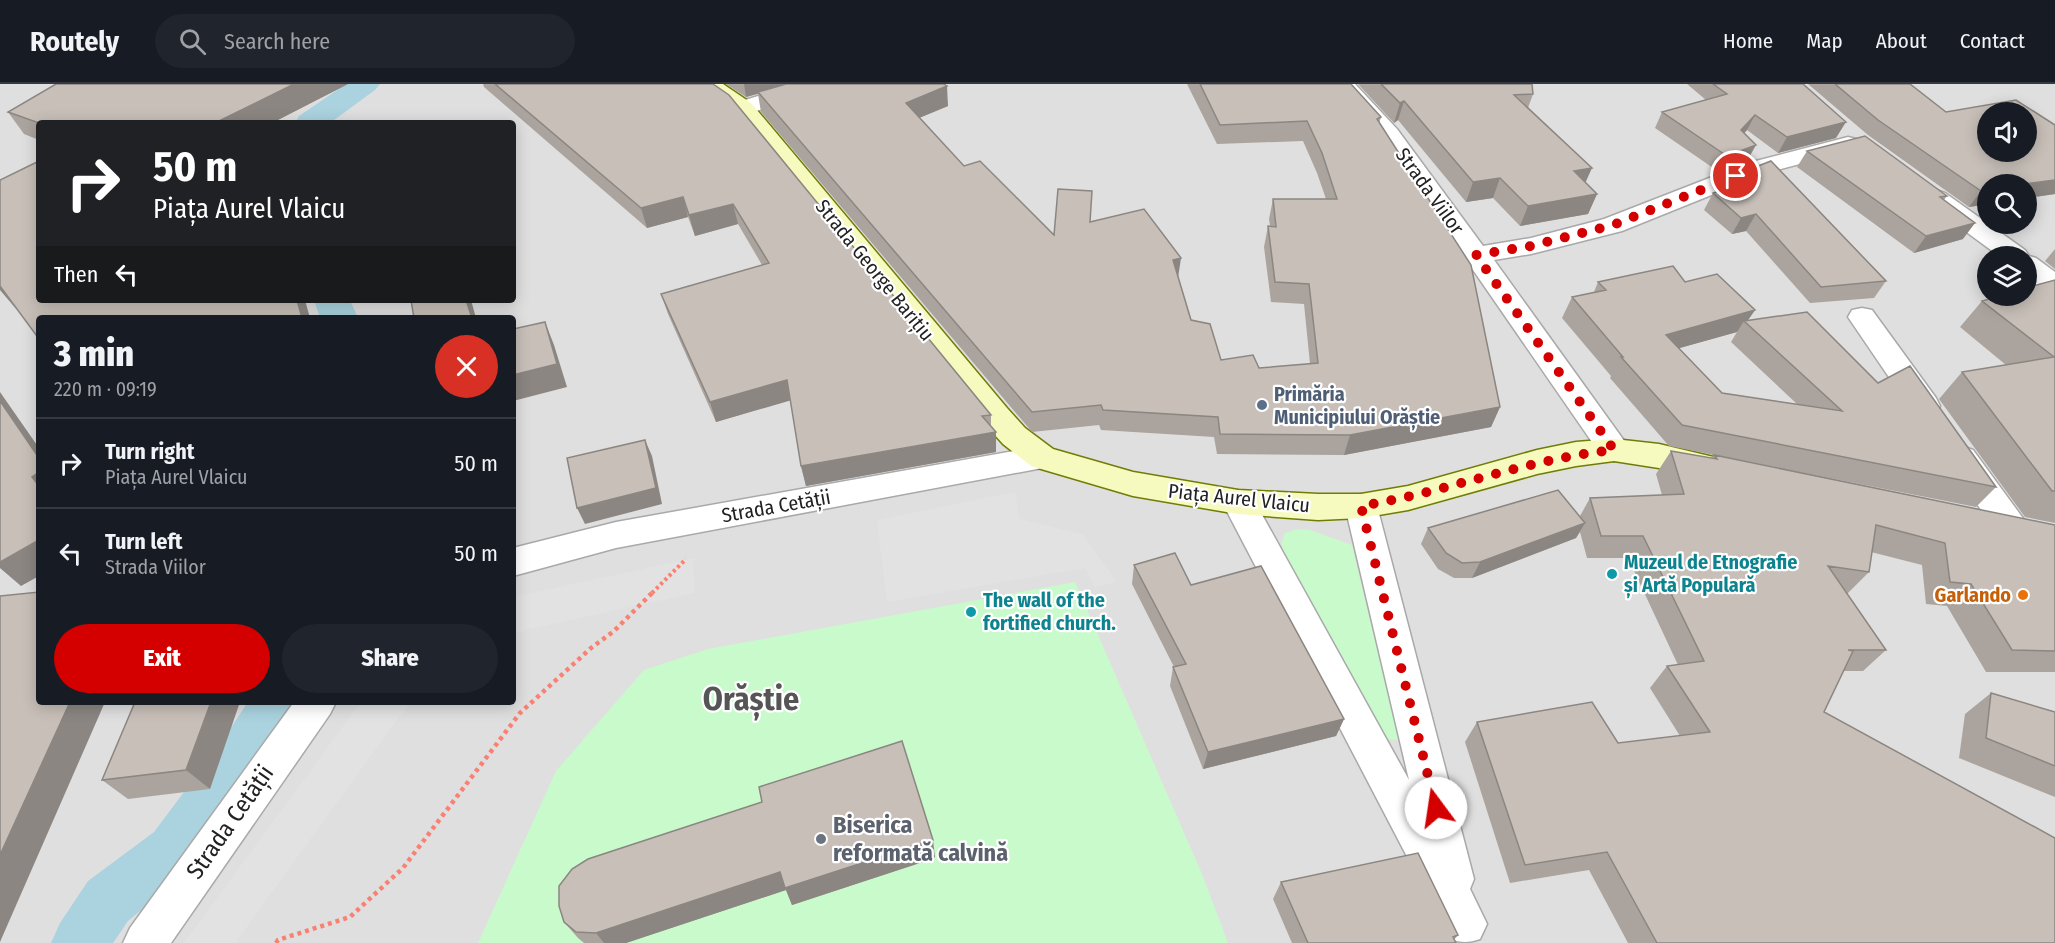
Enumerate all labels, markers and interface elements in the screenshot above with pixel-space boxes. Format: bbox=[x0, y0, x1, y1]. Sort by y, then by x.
search box bbox=[155, 14, 575, 68]
text: Routely bbox=[30, 25, 119, 58]
icon: search bbox=[176, 25, 209, 58]
text: Search here bbox=[224, 28, 330, 55]
text: Home bbox=[1723, 28, 1773, 54]
text: Map bbox=[1806, 28, 1843, 54]
text: About bbox=[1876, 28, 1927, 54]
text: Contact bbox=[1960, 28, 2025, 54]
map controls bbox=[1977, 102, 2037, 306]
button: sound bbox=[1977, 102, 2037, 162]
text: 50 m bbox=[153, 142, 237, 192]
street label: Strada Viilor bbox=[1391, 143, 1469, 239]
icon: right bbox=[54, 144, 132, 222]
pin bbox=[1710, 150, 1761, 201]
icon: arrive bbox=[1719, 159, 1752, 192]
button: search bbox=[1977, 174, 2037, 234]
text: Piața Aurel Vlaicu bbox=[153, 193, 345, 225]
street label: Strada George Barițiu bbox=[810, 194, 939, 346]
button: layers bbox=[1977, 246, 2037, 306]
icon: left bbox=[110, 258, 143, 291]
text: Then bbox=[54, 261, 98, 288]
text: 3 min bbox=[54, 332, 134, 376]
button: close bbox=[435, 335, 498, 398]
text: 220 m · 09:19 bbox=[54, 377, 157, 401]
place label: Primăria Municipiului Orăștie bbox=[1274, 382, 1440, 431]
marker: Primăria Municipiului Orăștie bbox=[1255, 398, 1269, 412]
text: Turn right bbox=[105, 438, 194, 465]
icon: right bbox=[54, 447, 87, 480]
text: 50 m bbox=[454, 450, 498, 477]
text: Piața Aurel Vlaicu bbox=[105, 465, 248, 489]
street label: Piața Aurel Vlaicu bbox=[1167, 479, 1311, 518]
street label: Strada Cetății bbox=[720, 485, 833, 528]
text: Turn left bbox=[105, 528, 183, 555]
icon: left bbox=[54, 537, 87, 570]
text: 50 m bbox=[454, 540, 498, 567]
place label: Muzeul de Etnografie și Artă Populară bbox=[1624, 550, 1797, 599]
text: Strada Viilor bbox=[105, 555, 206, 579]
marker: Muzeul de Etnografie și Artă Populară bbox=[1605, 567, 1619, 581]
place label: Garlando bbox=[1935, 583, 2011, 607]
place label: The wall of the fortified church. bbox=[983, 588, 1116, 635]
marker: Garlando bbox=[2016, 588, 2030, 602]
marker: The wall of the fortified church. bbox=[964, 605, 978, 619]
button: Exit bbox=[54, 624, 270, 693]
button: Share bbox=[282, 624, 498, 693]
district label: Orăștie bbox=[703, 680, 799, 721]
street label: Strada Cetății bbox=[181, 760, 280, 885]
position arrow bbox=[1404, 776, 1468, 840]
place label: Biserica reformată calvină bbox=[833, 811, 1008, 867]
marker: Biserica reformată calvină bbox=[814, 832, 828, 846]

